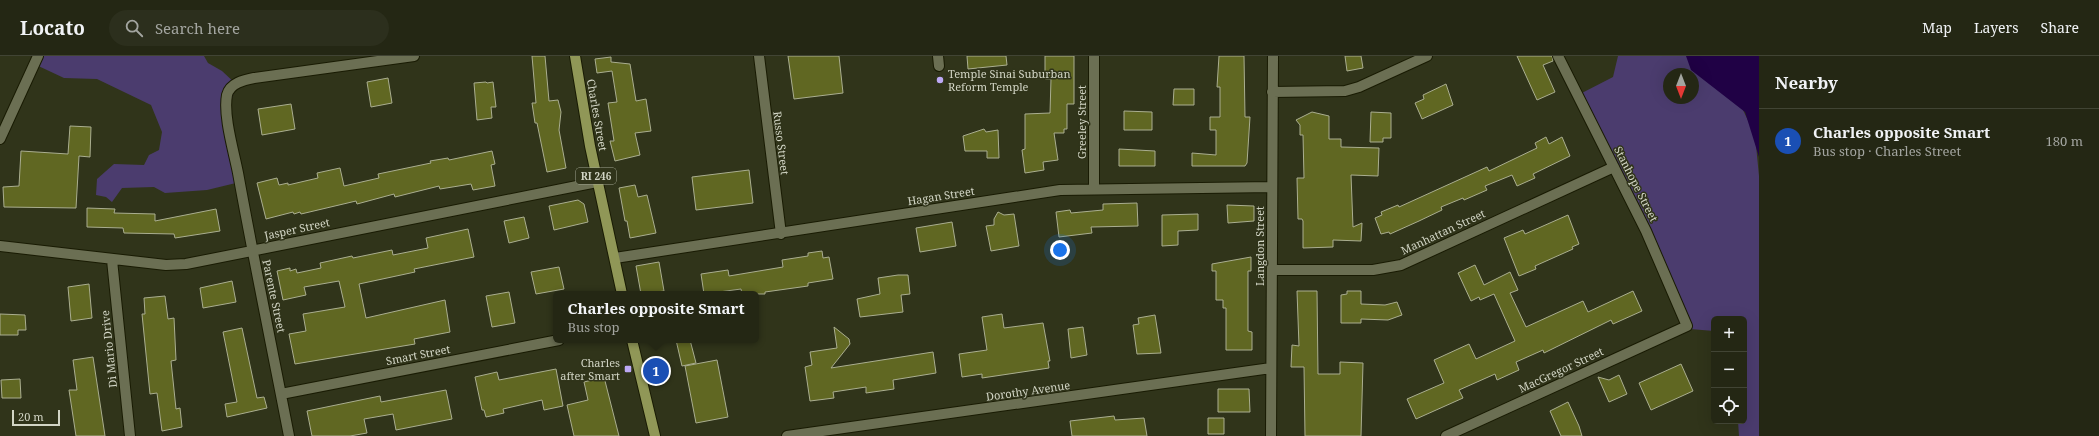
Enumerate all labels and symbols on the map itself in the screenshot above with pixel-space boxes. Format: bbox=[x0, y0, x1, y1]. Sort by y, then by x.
place label: Temple Sinai Suburban Reform Temple bbox=[948, 66, 1070, 94]
north arrow bbox=[1663, 68, 1699, 104]
marker: Temple Sinai Suburban Reform Temple bbox=[935, 75, 945, 85]
street label: Charles Street bbox=[584, 78, 611, 152]
street label: Greeley Street bbox=[1074, 85, 1089, 159]
street label: Russo Street bbox=[770, 110, 793, 176]
street label: Stanhope Street bbox=[1611, 144, 1662, 224]
road number: RI 246 bbox=[576, 168, 616, 184]
street label: Hagan Street bbox=[906, 183, 976, 208]
street label: Manhattan Street bbox=[1398, 205, 1487, 258]
street label: Langdon Street bbox=[1252, 206, 1267, 286]
street label: Jasper Street bbox=[262, 214, 331, 243]
your location bbox=[1050, 240, 1070, 260]
street label: Parente Street bbox=[259, 258, 290, 334]
street label: Di Mario Drive bbox=[97, 309, 120, 388]
street label: Smart Street bbox=[384, 341, 451, 368]
street label: MacGregor Street bbox=[1516, 343, 1606, 396]
place label: Charles after Smart bbox=[560, 355, 620, 383]
pin: 1 bbox=[643, 356, 669, 386]
marker: Charles after Smart bbox=[623, 364, 633, 374]
street label: Dorothy Avenue bbox=[985, 377, 1071, 404]
scale bar bbox=[12, 408, 60, 427]

